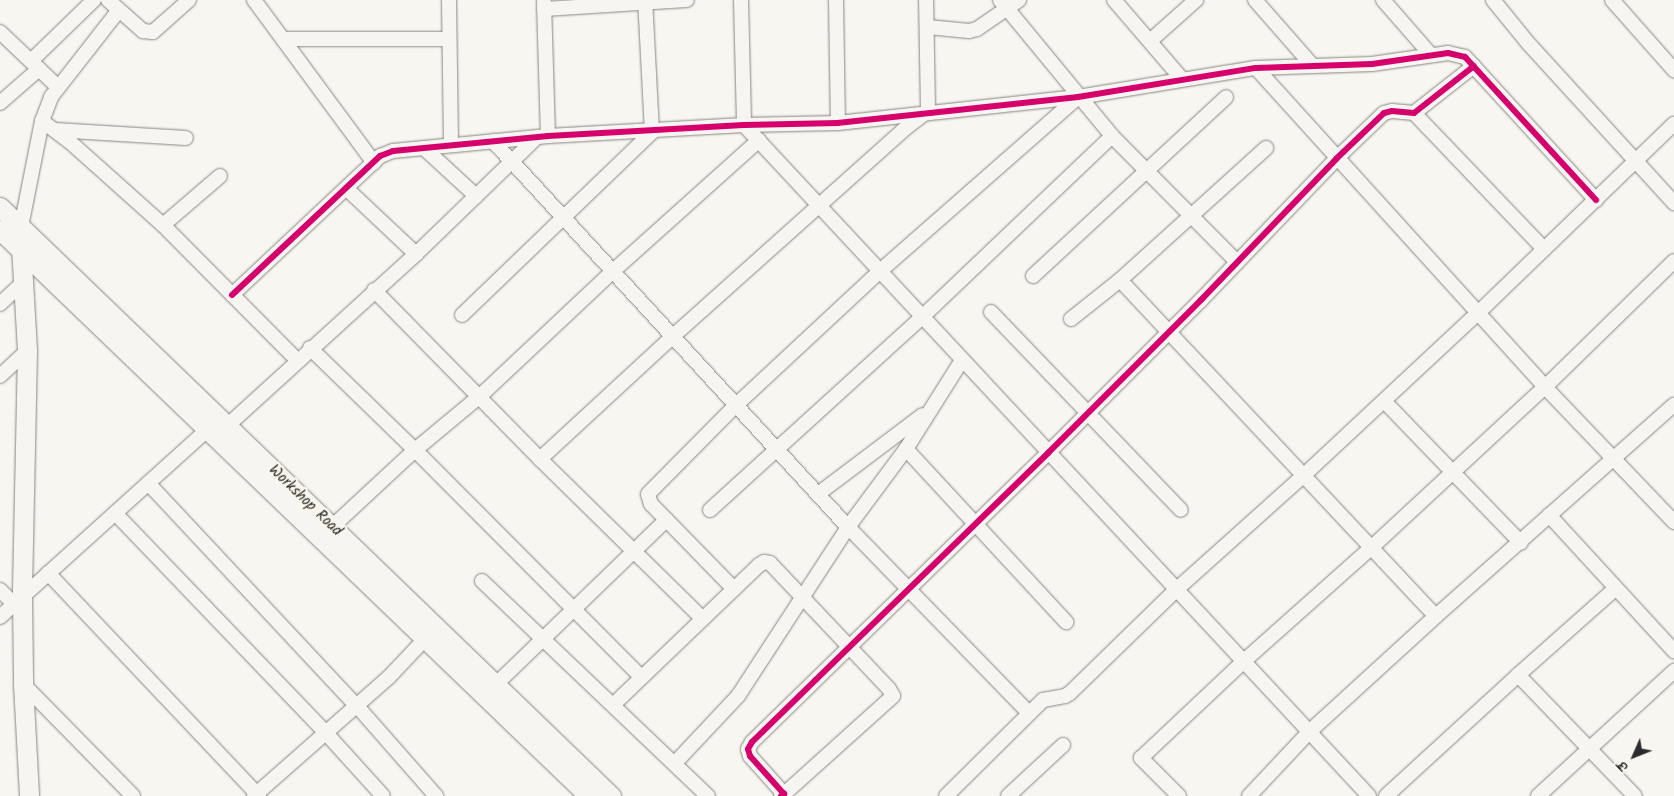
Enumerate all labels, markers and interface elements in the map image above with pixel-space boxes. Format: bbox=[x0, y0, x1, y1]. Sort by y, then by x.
street label: Workshop Road bbox=[265, 462, 345, 540]
north arrow bbox=[1609, 731, 1659, 781]
text: उ bbox=[1612, 756, 1634, 777]

